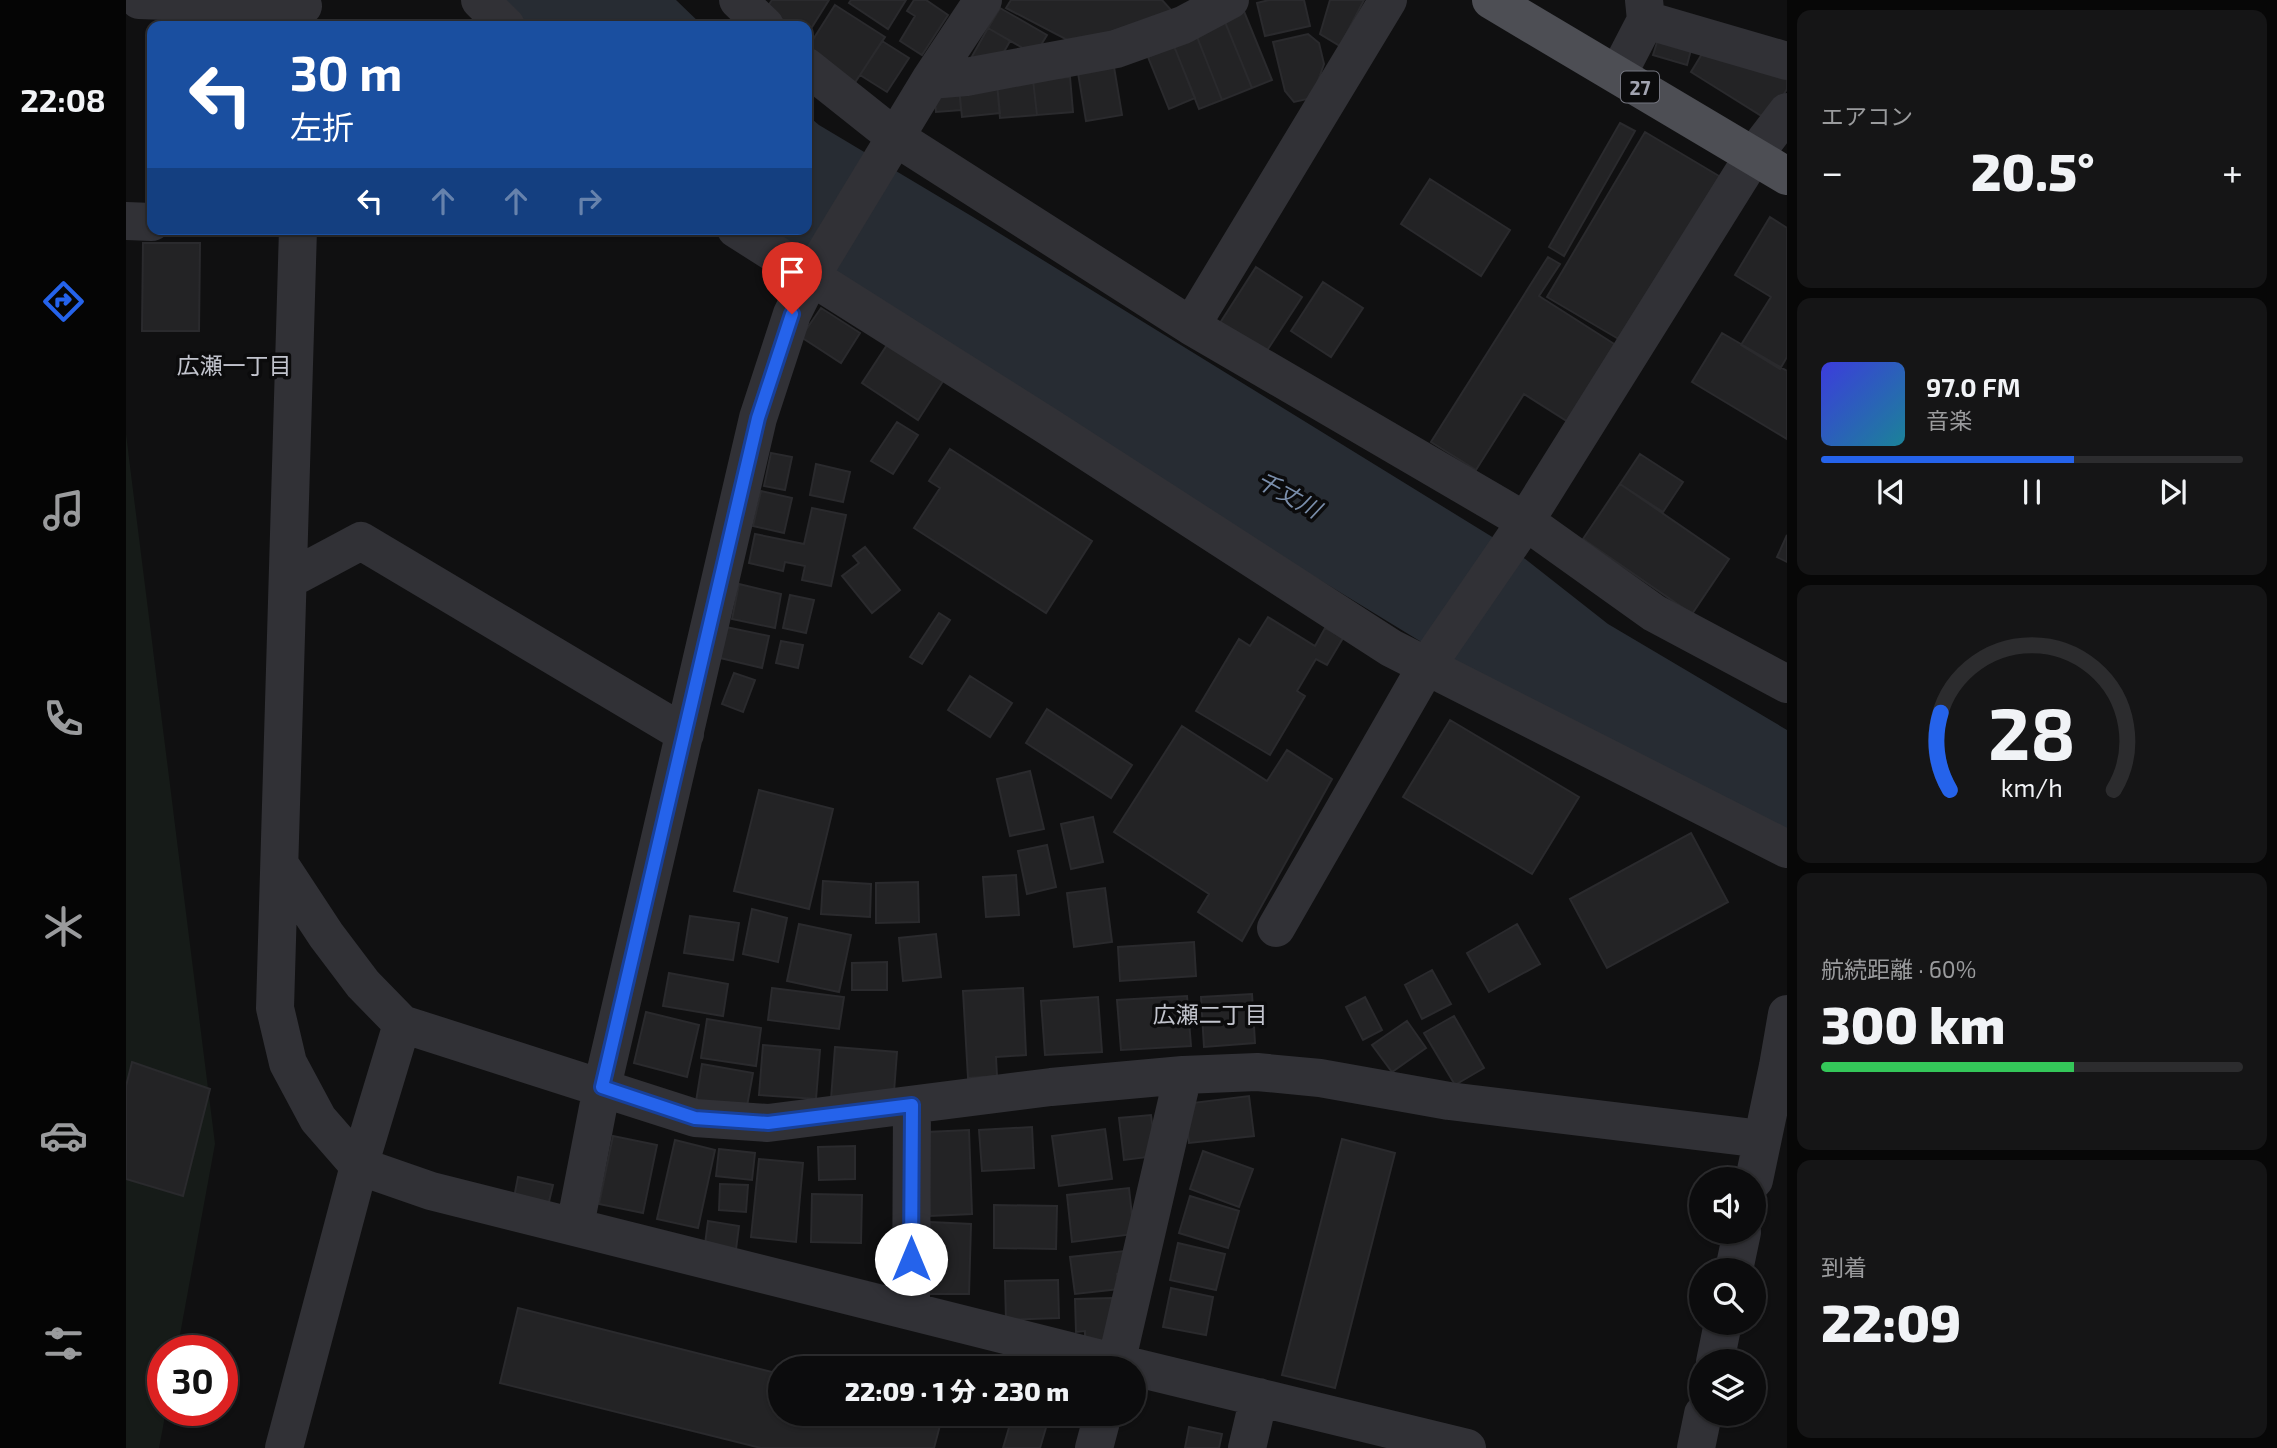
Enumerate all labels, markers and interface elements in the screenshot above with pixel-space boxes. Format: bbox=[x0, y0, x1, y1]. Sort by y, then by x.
text: 30 m bbox=[290, 42, 402, 101]
icon: left bbox=[175, 49, 266, 140]
road number: 27 bbox=[1621, 72, 1659, 102]
text: 22:08 bbox=[20, 80, 106, 118]
text: エアコン bbox=[1821, 102, 1913, 130]
text: 左折 bbox=[290, 107, 354, 145]
text: 20.5° bbox=[1971, 139, 2095, 201]
text: − bbox=[1821, 148, 1843, 194]
text: + bbox=[2222, 148, 2243, 194]
icon: left bbox=[351, 182, 389, 220]
icon: ahead bbox=[424, 182, 462, 220]
icon: ahead bbox=[497, 182, 535, 220]
icon: right bbox=[570, 182, 608, 220]
pin bbox=[762, 242, 822, 314]
icon: arrive bbox=[773, 253, 811, 291]
icon: directions bbox=[39, 277, 88, 326]
district label: 広瀬一丁目 bbox=[177, 351, 292, 379]
text: 97.0 FM bbox=[1926, 371, 2021, 402]
text: 音楽 bbox=[1926, 406, 1972, 434]
water label: 千丈川 bbox=[1252, 465, 1329, 524]
icon: previous bbox=[1872, 473, 1910, 511]
icon: pause bbox=[2013, 473, 2051, 511]
icon: next bbox=[2154, 473, 2192, 511]
icon: music bbox=[39, 486, 88, 535]
text: 28 bbox=[1988, 687, 2076, 775]
icon: phone bbox=[39, 694, 88, 743]
text: km/h bbox=[2001, 772, 2063, 802]
icon: climate bbox=[39, 902, 88, 951]
text: 航続距離 · 60% bbox=[1821, 955, 1976, 983]
text: 300 km bbox=[1821, 992, 2005, 1054]
district label: 広瀬二丁目 bbox=[1153, 1000, 1268, 1028]
icon: car bbox=[39, 1111, 88, 1160]
map controls bbox=[1689, 1167, 1766, 1426]
button: sound bbox=[1689, 1167, 1766, 1244]
position arrow bbox=[874, 1222, 948, 1296]
text: 到着 bbox=[1821, 1253, 1867, 1281]
button: search bbox=[1689, 1258, 1766, 1335]
text: 22:09 bbox=[1821, 1290, 1961, 1352]
icon: filters bbox=[39, 1319, 88, 1368]
speed limit sign: 30 bbox=[147, 1335, 238, 1426]
button: layers bbox=[1689, 1349, 1766, 1426]
text: 22:09 · 1 分 · 230 m bbox=[845, 1375, 1069, 1406]

